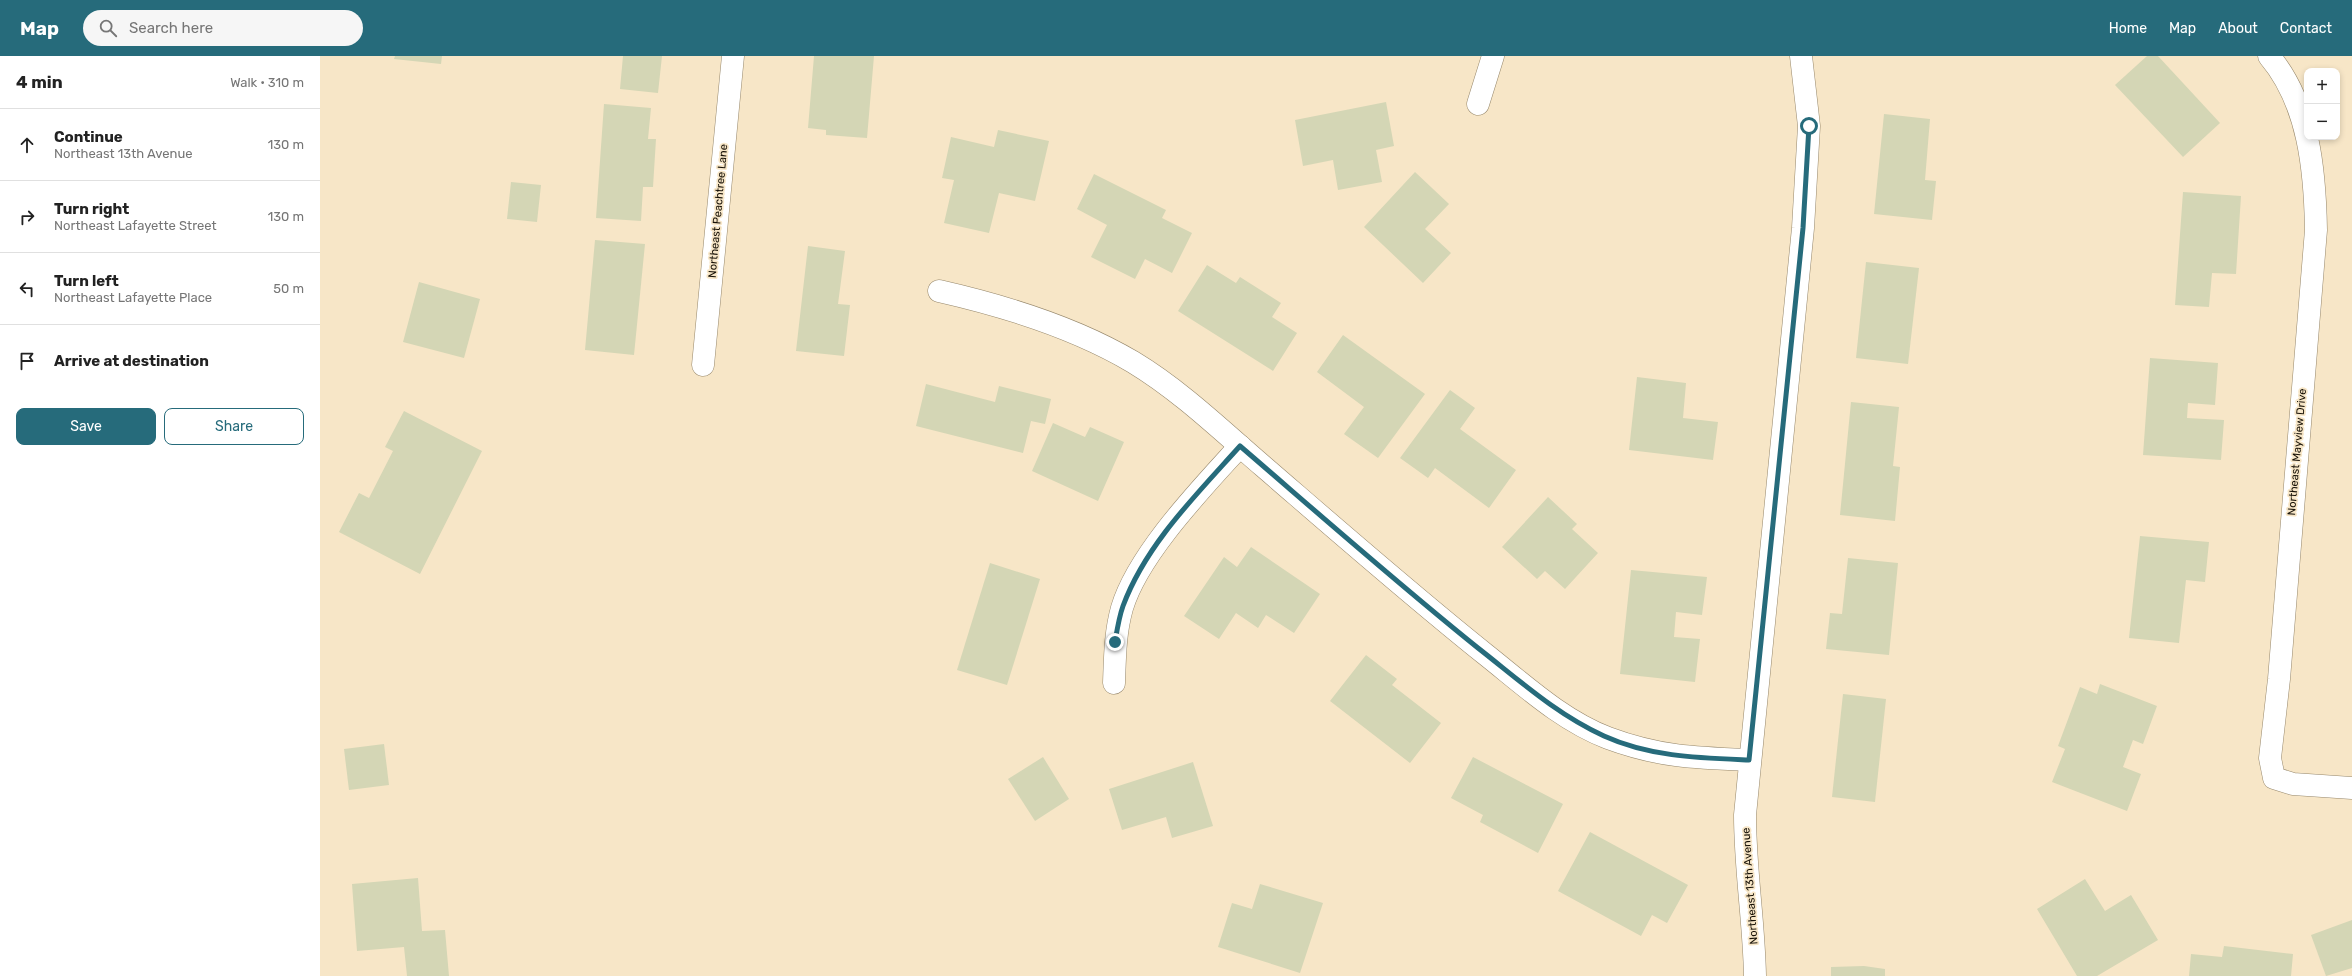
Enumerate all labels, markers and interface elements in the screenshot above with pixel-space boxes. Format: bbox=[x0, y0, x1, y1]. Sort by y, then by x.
search box bbox=[83, 10, 363, 46]
text: Map bbox=[20, 17, 59, 40]
icon: search bbox=[97, 17, 119, 39]
text: Search here bbox=[129, 19, 213, 37]
text: Home bbox=[2109, 20, 2147, 37]
text: Map bbox=[2169, 20, 2196, 37]
text: About bbox=[2218, 20, 2258, 37]
text: Contact bbox=[2280, 20, 2332, 37]
map controls bbox=[2304, 68, 2340, 140]
button: + bbox=[2304, 68, 2340, 104]
text: 4 min bbox=[16, 72, 63, 92]
text: Walk · 310 m bbox=[230, 75, 304, 90]
button: − bbox=[2304, 104, 2340, 140]
route start bbox=[1800, 117, 1818, 135]
text: Continue bbox=[54, 128, 123, 146]
icon: ahead bbox=[16, 134, 38, 156]
text: 130 m bbox=[268, 137, 304, 152]
street label: Northeast Peachtree Lane bbox=[706, 144, 730, 278]
text: Northeast 13th Avenue bbox=[54, 146, 193, 161]
text: Turn right bbox=[54, 200, 129, 218]
icon: right bbox=[16, 206, 38, 228]
text: 130 m bbox=[268, 209, 304, 224]
text: Northeast Lafayette Street bbox=[54, 218, 217, 233]
text: Turn left bbox=[54, 272, 119, 290]
icon: left bbox=[16, 278, 38, 300]
text: 50 m bbox=[273, 281, 304, 296]
text: Northeast Lafayette Place bbox=[54, 290, 212, 305]
icon: arrive bbox=[16, 350, 38, 372]
text: Arrive at destination bbox=[54, 352, 209, 370]
street label: Northeast Mayview Drive bbox=[2285, 388, 2309, 516]
button: Save bbox=[16, 408, 156, 445]
button: Share bbox=[164, 408, 304, 445]
route end bbox=[1106, 633, 1124, 651]
street label: Northeast 13th Avenue bbox=[1739, 827, 1761, 945]

